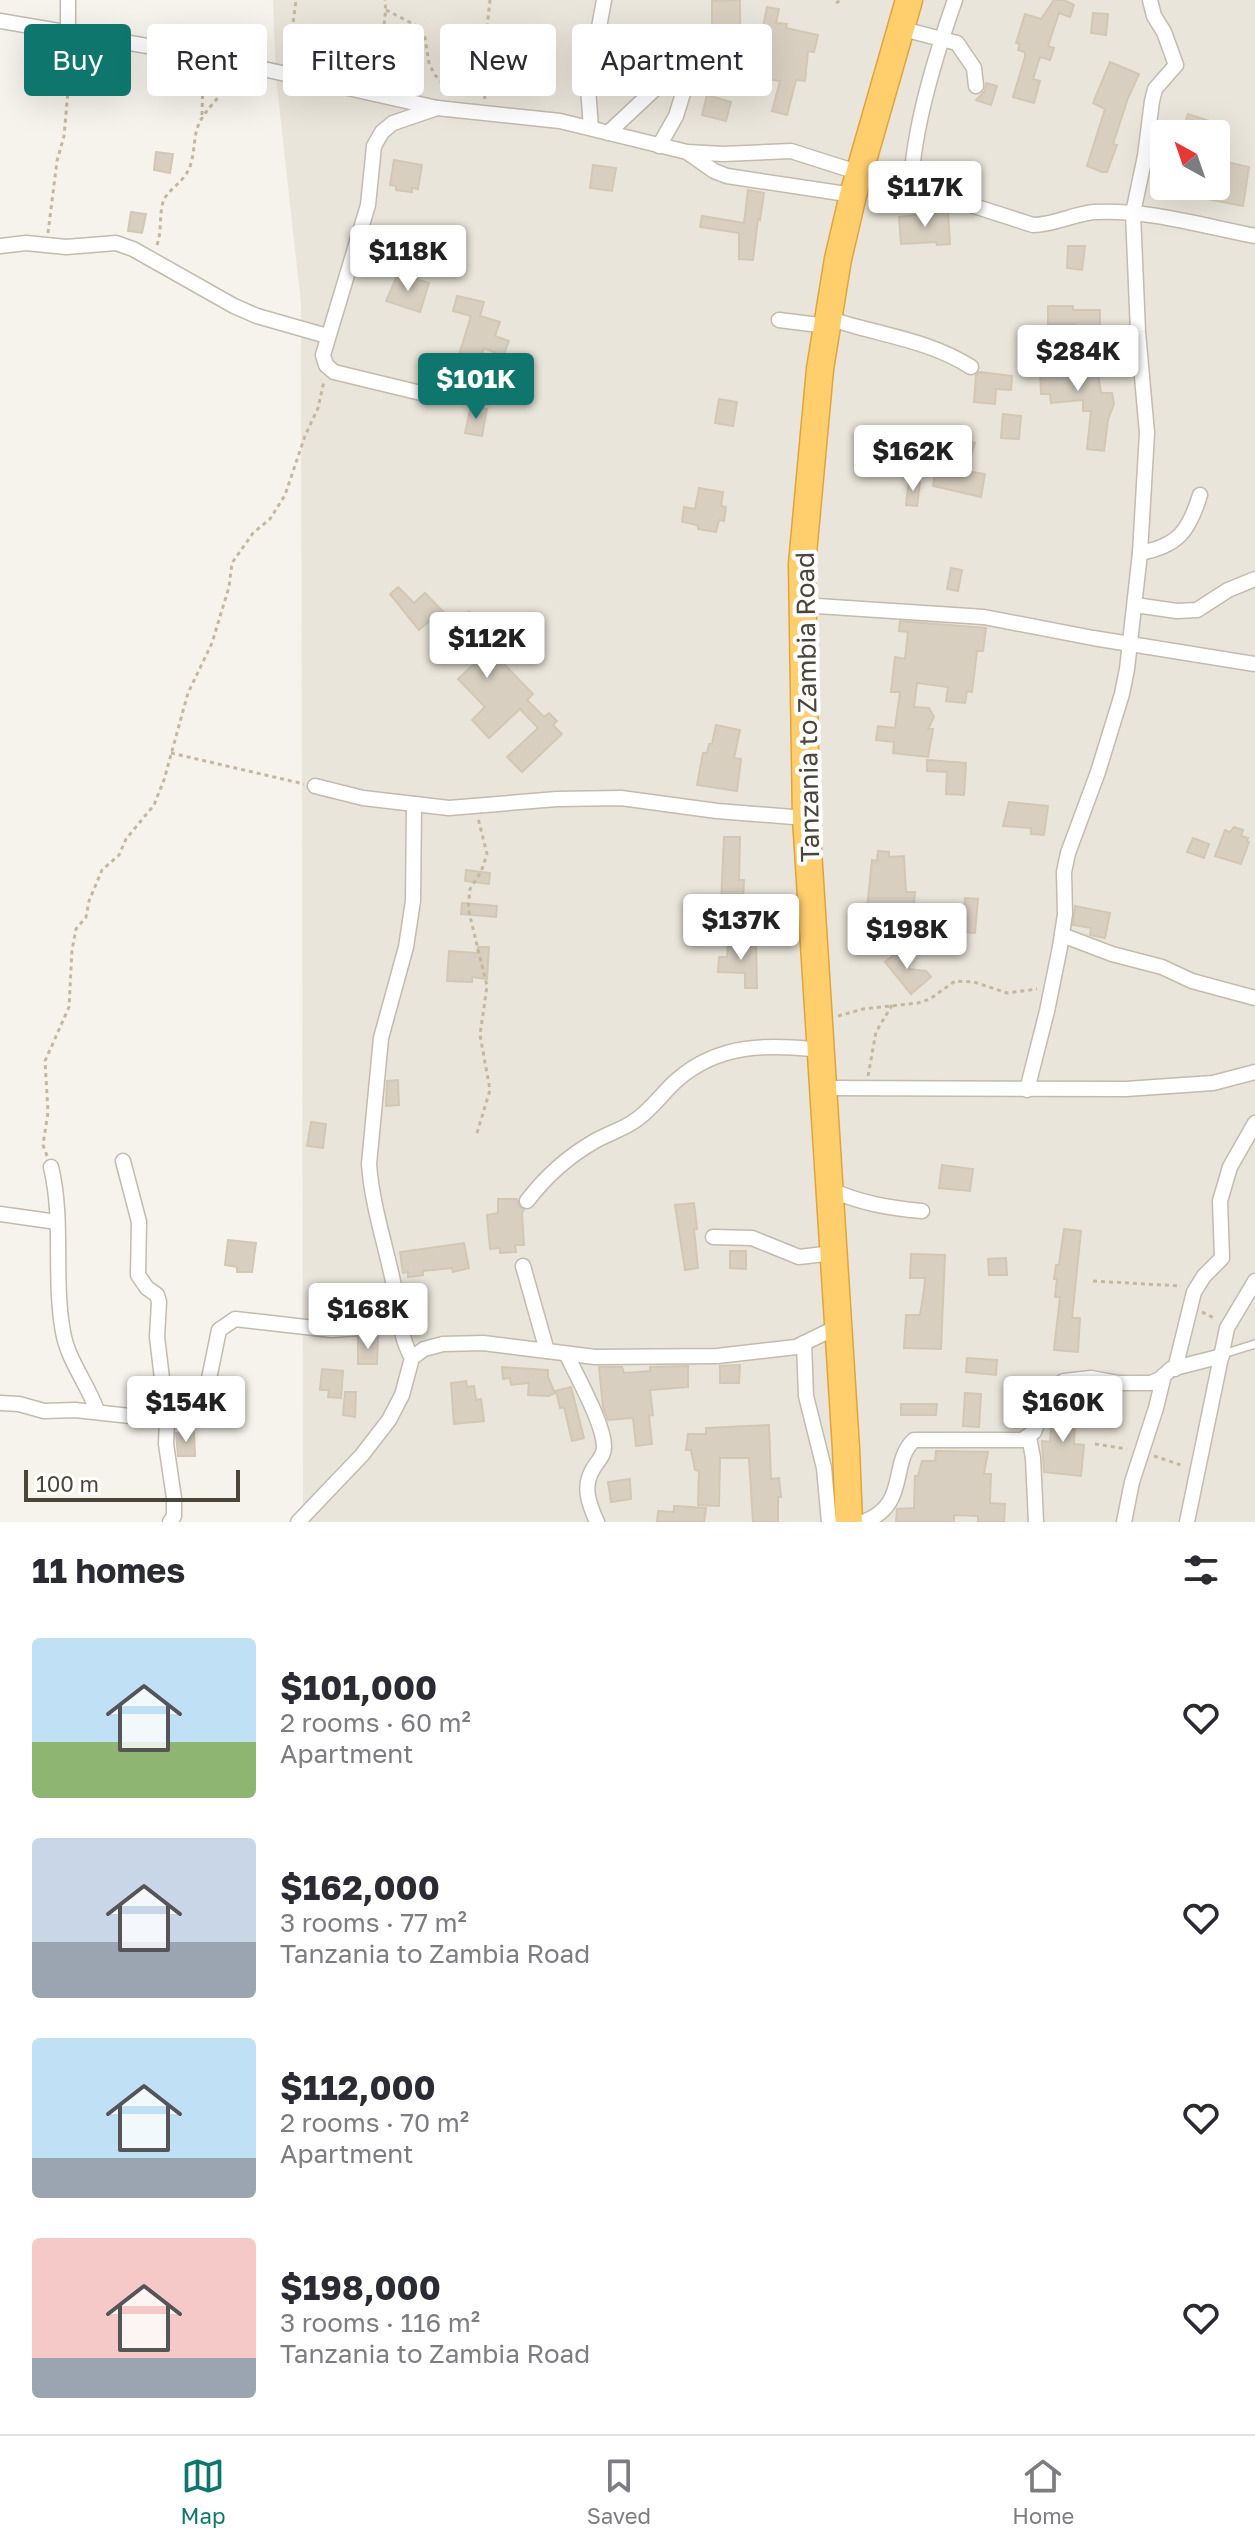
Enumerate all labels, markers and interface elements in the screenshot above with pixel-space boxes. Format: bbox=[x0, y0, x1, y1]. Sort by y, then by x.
chip: Buy bbox=[24, 24, 131, 96]
chip: Rent bbox=[147, 24, 267, 96]
chip: Filters bbox=[283, 24, 424, 96]
chip: New bbox=[440, 24, 556, 96]
chip: Apartment bbox=[572, 24, 772, 96]
north arrow bbox=[1150, 120, 1230, 200]
map controls bbox=[1150, 120, 1230, 200]
pin: $117K bbox=[869, 161, 981, 229]
text: $117K bbox=[886, 171, 964, 202]
pin: $118K bbox=[352, 225, 464, 293]
text: $118K bbox=[368, 235, 448, 266]
pin: $284K bbox=[1022, 325, 1134, 393]
text: $284K bbox=[1035, 335, 1121, 366]
pin: $101K bbox=[420, 353, 532, 421]
text: $101K bbox=[436, 363, 516, 394]
pin: $162K bbox=[857, 425, 969, 493]
text: $162K bbox=[872, 435, 954, 466]
street label: Tanzania to Zambia Road bbox=[789, 552, 825, 862]
pin: $112K bbox=[431, 612, 543, 680]
text: $112K bbox=[448, 622, 526, 653]
pin: $137K bbox=[685, 894, 797, 962]
pin: $198K bbox=[851, 903, 963, 971]
text: $137K bbox=[701, 904, 781, 935]
text: $198K bbox=[866, 913, 948, 944]
pin: $168K bbox=[312, 1283, 424, 1351]
text: $168K bbox=[327, 1293, 409, 1324]
pin: $154K bbox=[130, 1376, 242, 1444]
pin: $160K bbox=[1007, 1376, 1119, 1444]
text: $154K bbox=[145, 1386, 227, 1417]
text: $160K bbox=[1021, 1386, 1105, 1417]
scale bar bbox=[24, 1466, 240, 1502]
text: 100 m bbox=[36, 1470, 99, 1497]
icon: filters bbox=[1179, 1548, 1223, 1592]
text: 11 homes bbox=[32, 1550, 185, 1590]
text: $101,000 bbox=[280, 1667, 437, 1707]
icon: home bbox=[96, 1670, 192, 1766]
icon: heart bbox=[1179, 1696, 1223, 1740]
text: 2 rooms · 60 m² bbox=[280, 1707, 471, 1738]
text: Apartment bbox=[280, 1738, 413, 1769]
text: $162,000 bbox=[280, 1867, 440, 1907]
icon: home bbox=[96, 1870, 192, 1966]
icon: heart bbox=[1179, 1896, 1223, 1940]
text: 3 rooms · 77 m² bbox=[280, 1907, 467, 1938]
text: Tanzania to Zambia Road bbox=[280, 1938, 590, 1969]
text: $112,000 bbox=[280, 2067, 436, 2107]
icon: home bbox=[96, 2070, 192, 2166]
icon: heart bbox=[1179, 2096, 1223, 2140]
text: 2 rooms · 70 m² bbox=[280, 2107, 469, 2138]
text: Apartment bbox=[280, 2138, 413, 2169]
text: $198,000 bbox=[280, 2267, 441, 2307]
icon: home bbox=[96, 2270, 192, 2366]
icon: heart bbox=[1179, 2296, 1223, 2340]
text: 3 rooms · 116 m² bbox=[280, 2307, 480, 2338]
text: Tanzania to Zambia Road bbox=[280, 2338, 590, 2369]
tab: Map bbox=[181, 2454, 226, 2529]
tab: Saved bbox=[587, 2454, 651, 2529]
tab: Home bbox=[1012, 2454, 1074, 2529]

